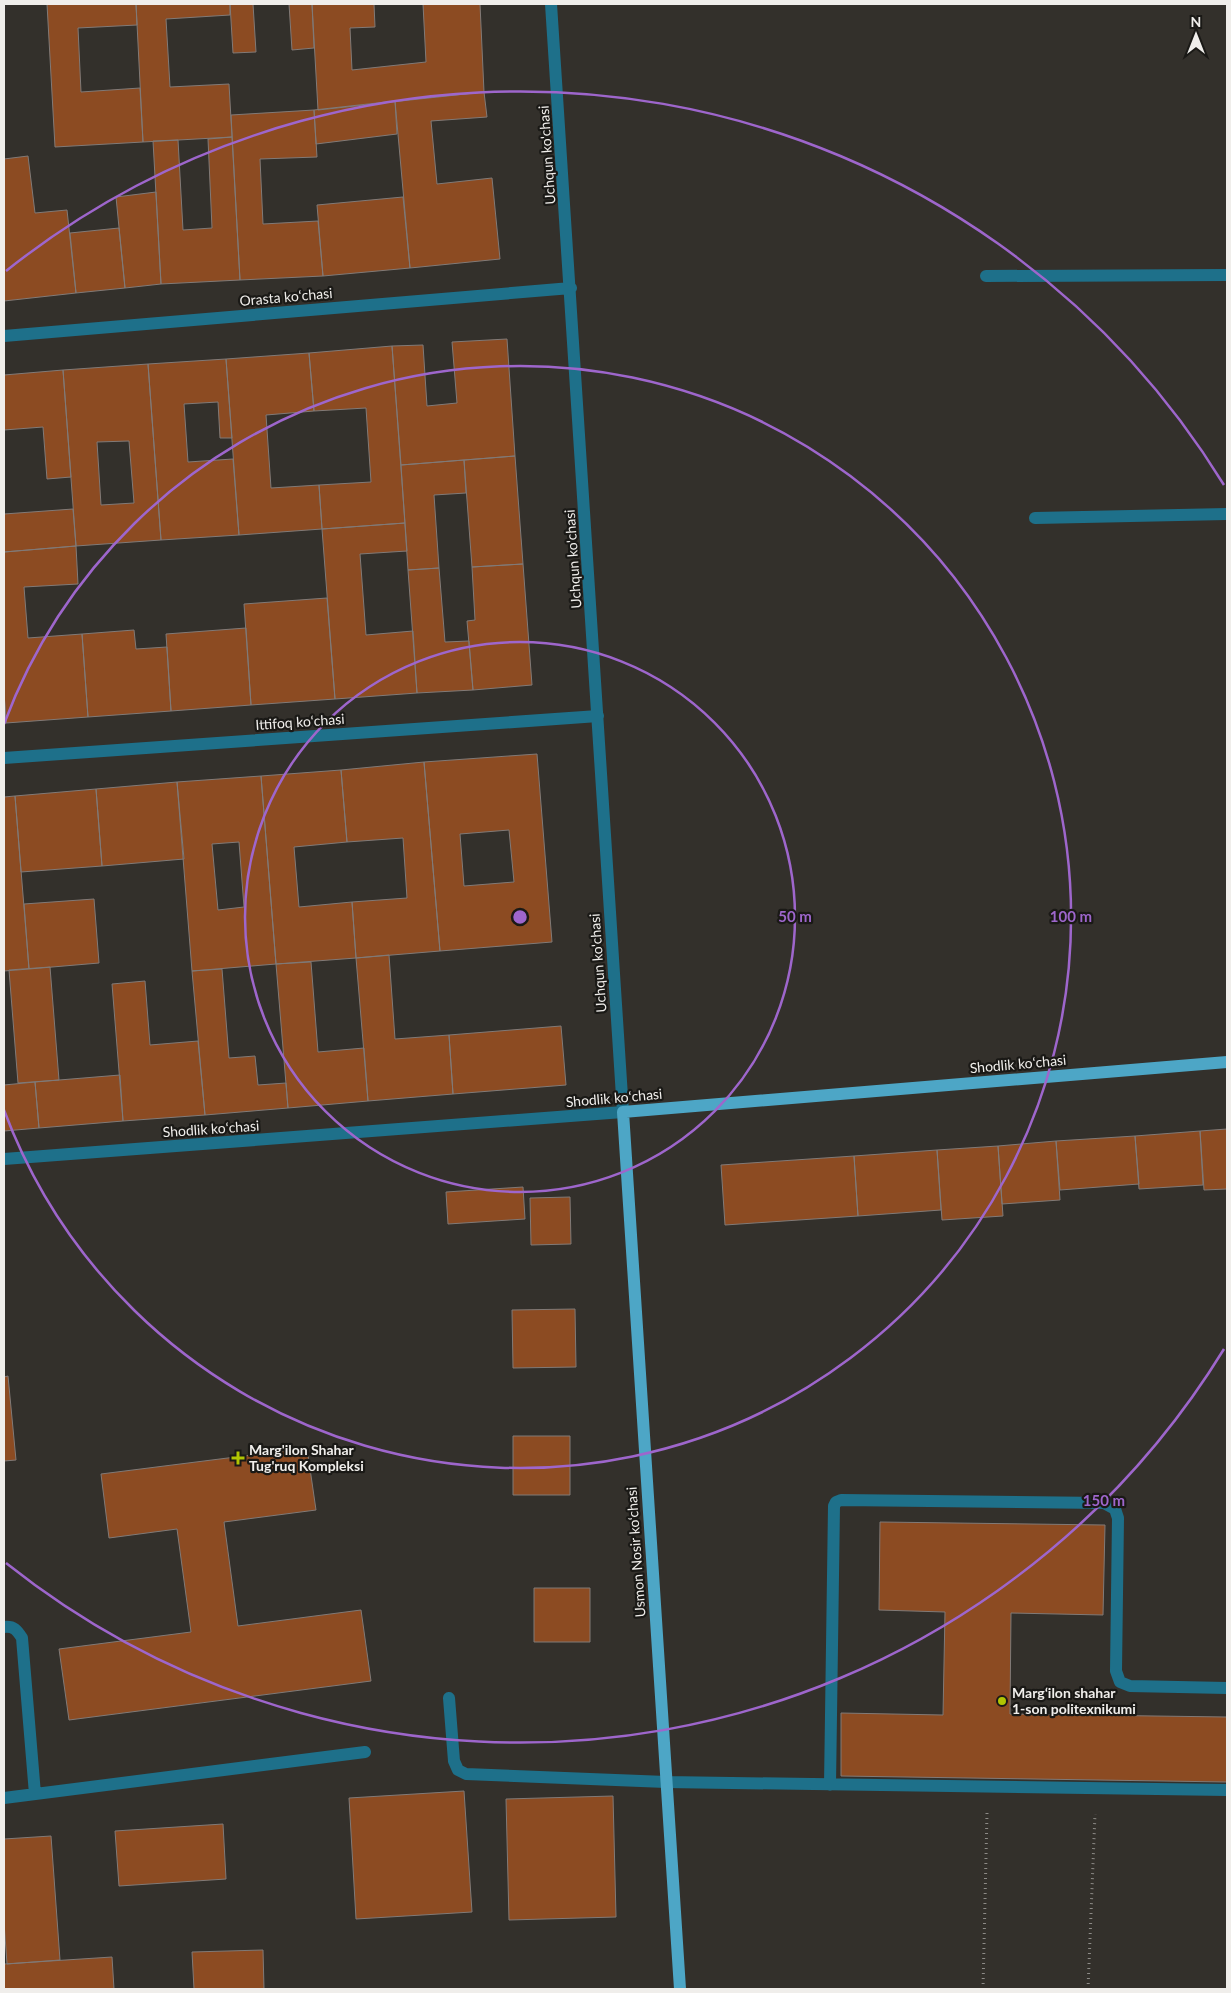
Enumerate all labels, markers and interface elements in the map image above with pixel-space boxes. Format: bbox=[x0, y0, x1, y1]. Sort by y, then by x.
north arrow bbox=[1171, 10, 1221, 60]
text: N bbox=[1191, 13, 1201, 30]
street label: Uchqun ko'chasi bbox=[535, 105, 558, 205]
street label: Orasta koʻchasi bbox=[239, 284, 333, 309]
street label: Uchqun ko'chasi bbox=[561, 509, 584, 609]
street label: Ittifoq koʻchasi bbox=[255, 710, 345, 733]
text: 50 m bbox=[778, 907, 812, 925]
text: 100 m bbox=[1050, 907, 1092, 925]
centre of rings bbox=[511, 908, 529, 926]
street label: Uchqun ko'chasi bbox=[586, 913, 609, 1013]
street label: Shodlik koʻchasi bbox=[969, 1051, 1067, 1076]
street label: Shodlik koʻchasi bbox=[565, 1085, 663, 1110]
street label: Shodlik koʻchasi bbox=[162, 1117, 260, 1140]
place label: Marg'ilon Shahar Tug'ruq Kompleksi bbox=[249, 1441, 364, 1474]
marker: Marg'ilon Shahar Tug'ruq Kompleksi bbox=[231, 1451, 245, 1465]
street label: Usmon Nosir ko‘chasi bbox=[622, 1486, 649, 1618]
text: 150 m bbox=[1083, 1491, 1125, 1509]
place label: Margʻilon shahar 1-son politexnikumi bbox=[1012, 1684, 1136, 1717]
marker: Margʻilon shahar 1-son politexnikumi bbox=[996, 1695, 1008, 1707]

